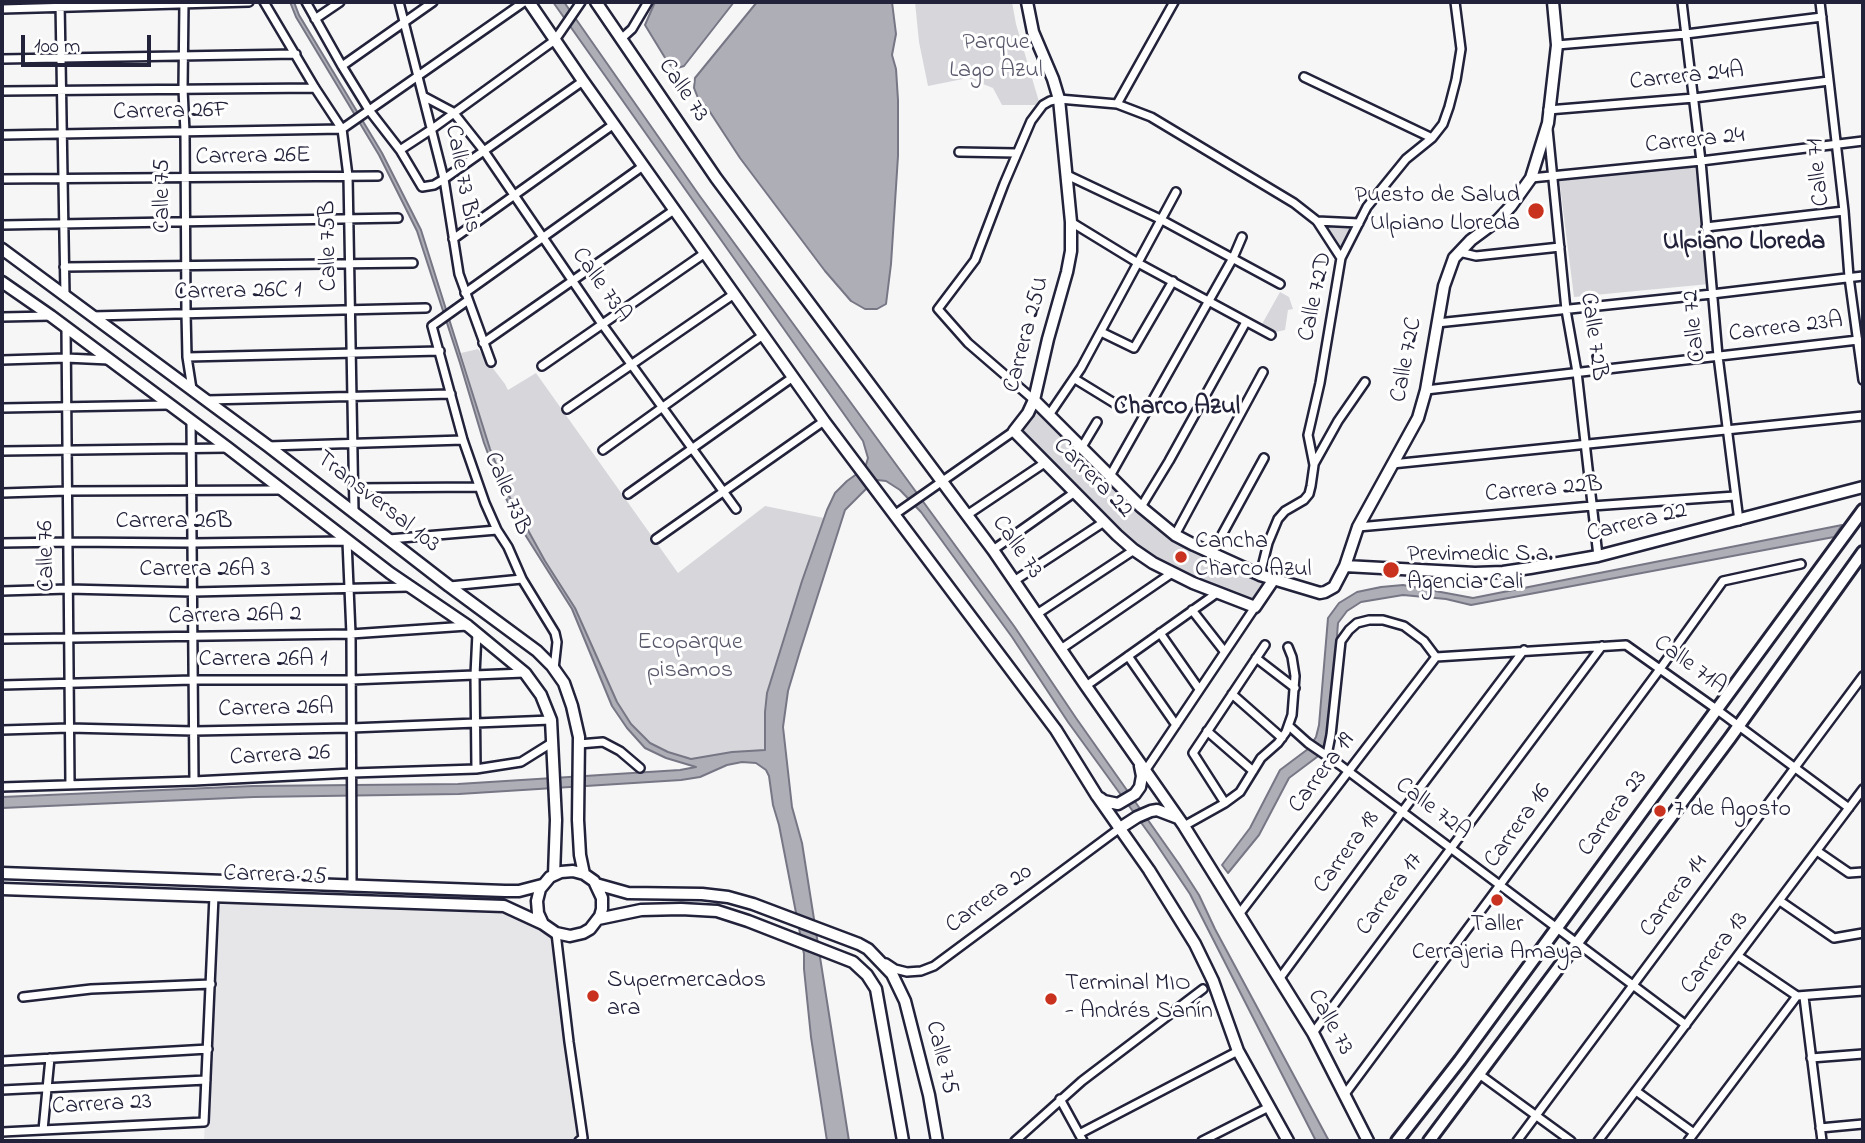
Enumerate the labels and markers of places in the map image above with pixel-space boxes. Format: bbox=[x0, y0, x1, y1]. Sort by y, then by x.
place label: Puesto de Salud Ulpiano Lloreda bbox=[1355, 183, 1520, 239]
marker: Puesto de Salud Ulpiano Lloreda bbox=[1526, 201, 1546, 221]
place label: Cancha Charco Azul bbox=[1195, 529, 1312, 585]
place label: Previmedic S.a. Agencia Cali bbox=[1407, 542, 1553, 598]
marker: Cancha Charco Azul bbox=[1173, 549, 1189, 565]
marker: Previmedic S.a. Agencia Cali bbox=[1381, 560, 1401, 580]
place label: 7 de Agosto bbox=[1674, 797, 1791, 825]
marker: 7 de Agosto bbox=[1652, 803, 1668, 819]
marker: Taller Cerrajeria Amaya bbox=[1489, 892, 1505, 908]
place label: Taller Cerrajeria Amaya bbox=[1412, 912, 1582, 968]
place label: Supermercados ara bbox=[607, 968, 766, 1024]
place label: Terminal MIO - Andrés Sanín bbox=[1065, 971, 1213, 1027]
marker: Supermercados ara bbox=[585, 988, 601, 1004]
marker: Terminal MIO - Andrés Sanín bbox=[1043, 991, 1059, 1007]

